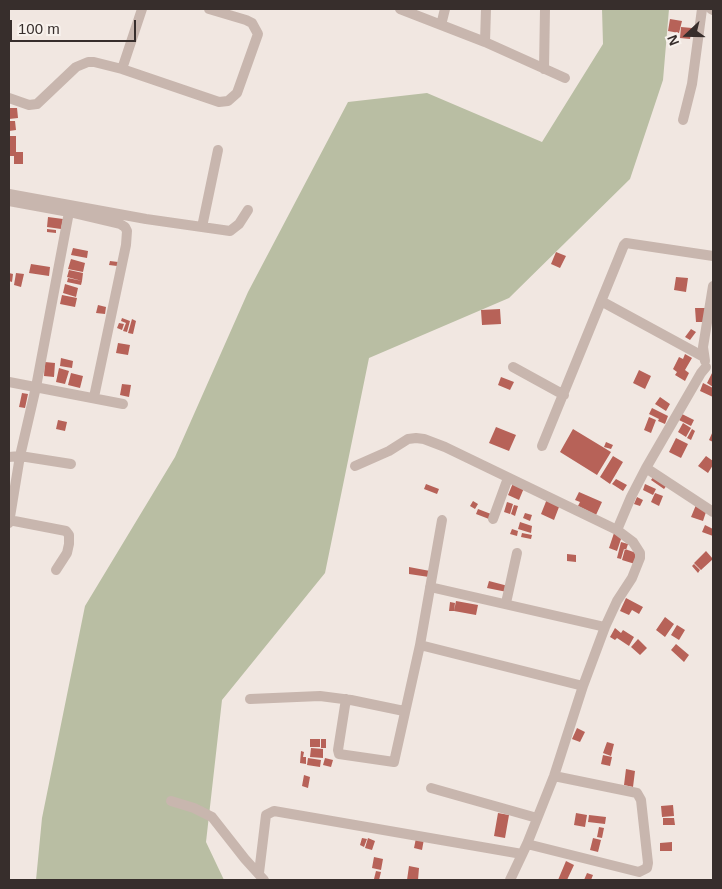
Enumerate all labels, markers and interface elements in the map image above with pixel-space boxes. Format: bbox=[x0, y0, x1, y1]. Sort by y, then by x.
scale bar bbox=[12, 10, 139, 42]
north arrow bbox=[662, 10, 712, 60]
text: 100 m bbox=[18, 20, 60, 37]
text: N bbox=[664, 33, 682, 48]

